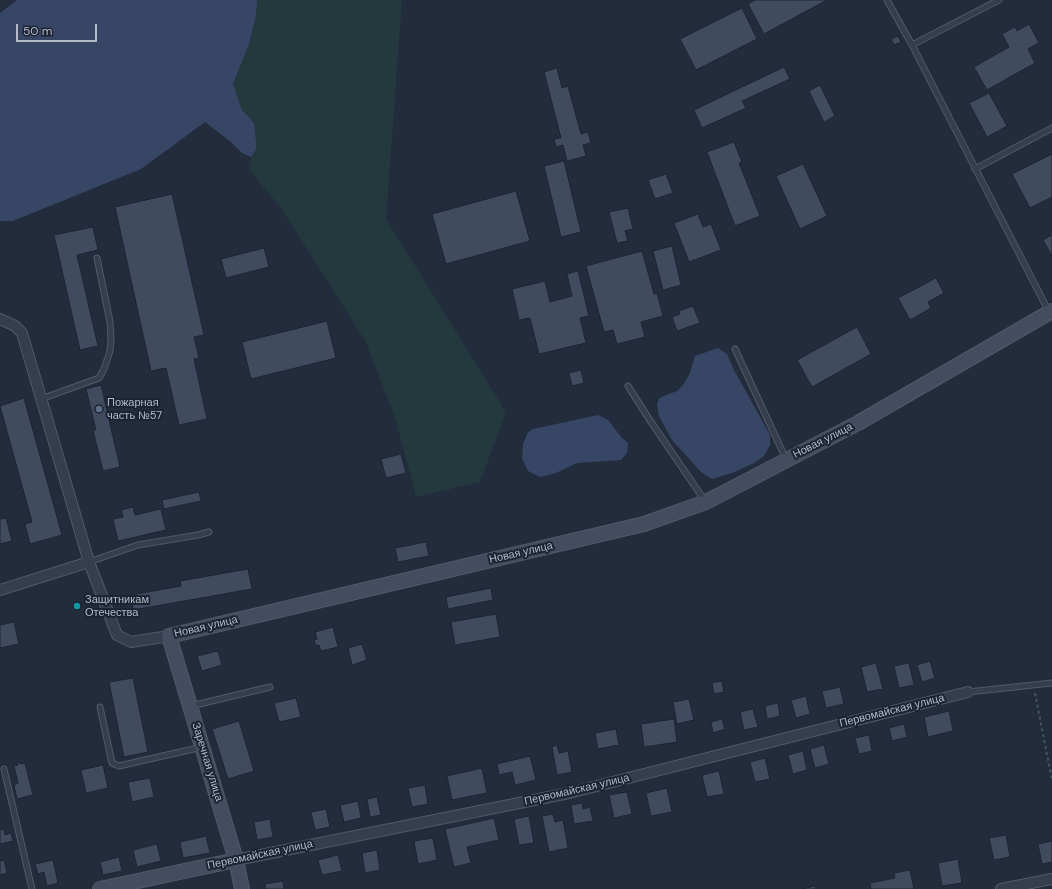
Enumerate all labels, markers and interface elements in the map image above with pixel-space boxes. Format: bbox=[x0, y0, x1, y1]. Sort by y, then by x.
scale bar bbox=[18, 16, 99, 42]
text: 50 m bbox=[23, 23, 52, 39]
place label: Пожарная часть №57 bbox=[107, 396, 162, 422]
marker: Пожарная часть №57 bbox=[94, 404, 104, 414]
street label: Новая улица bbox=[791, 420, 855, 462]
street label: Новая улица bbox=[488, 539, 554, 567]
place label: Защитникам Отечества bbox=[85, 593, 149, 619]
marker: Защитникам Отечества bbox=[72, 601, 82, 611]
street label: Новая улица bbox=[173, 613, 239, 641]
street label: Первомайская улица bbox=[838, 692, 946, 730]
street label: Заречная улица bbox=[189, 721, 225, 803]
street label: Первомайская улица bbox=[523, 771, 631, 809]
street label: Первомайская улица bbox=[206, 837, 314, 873]

